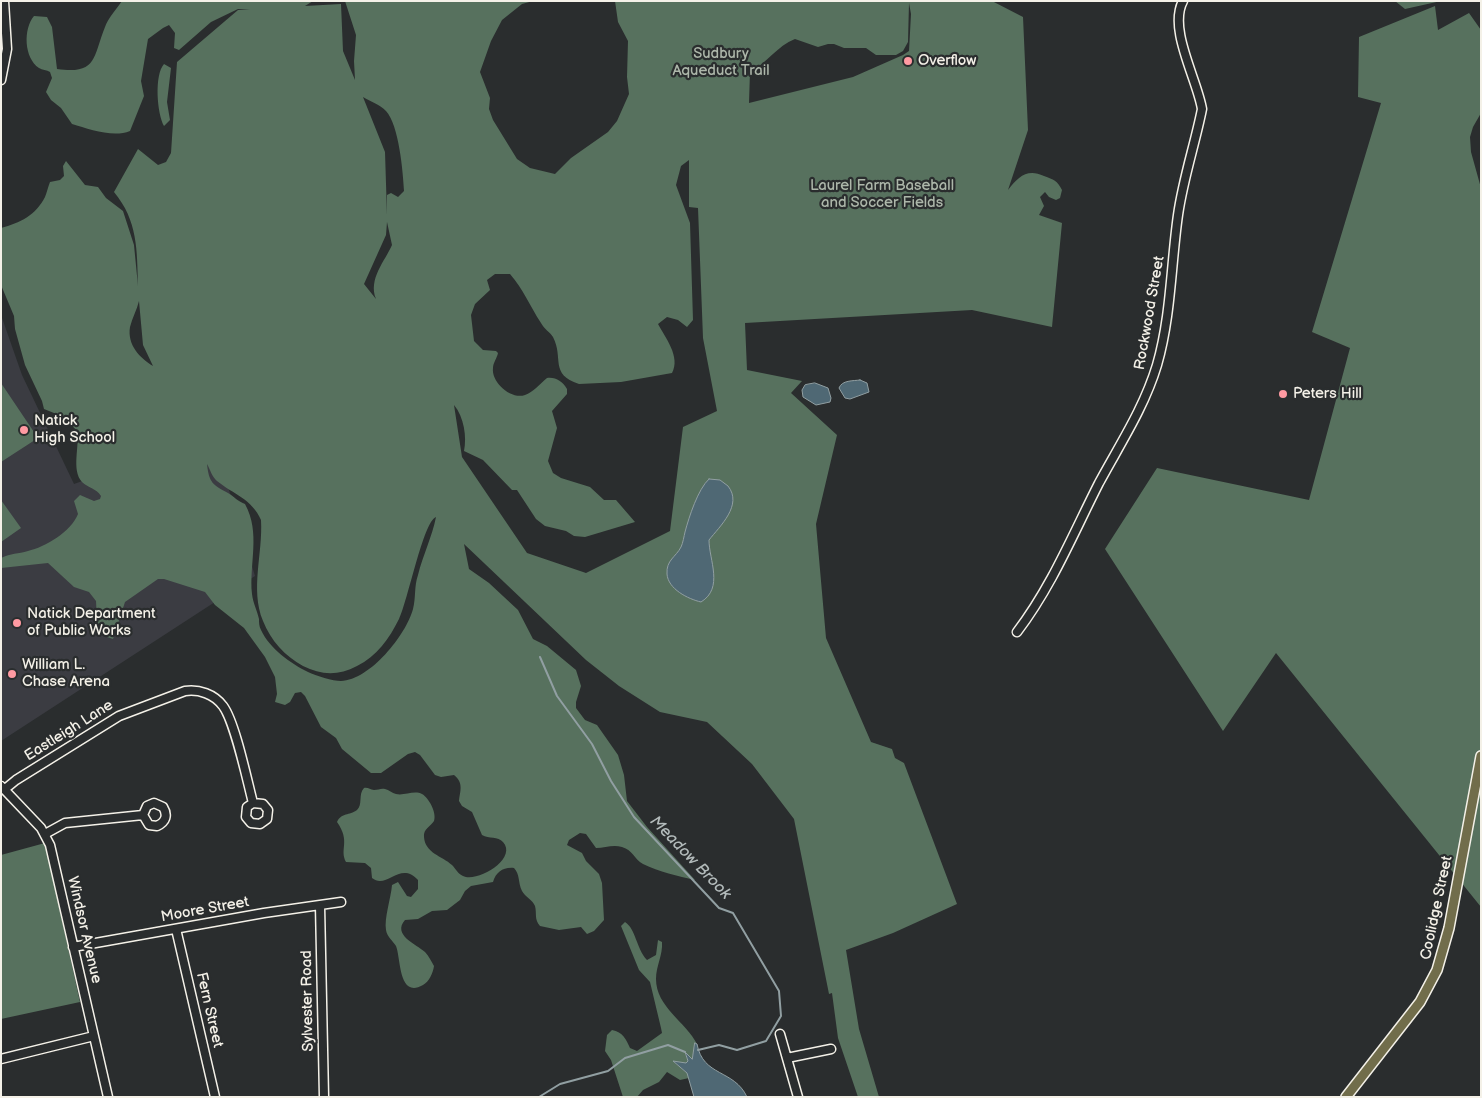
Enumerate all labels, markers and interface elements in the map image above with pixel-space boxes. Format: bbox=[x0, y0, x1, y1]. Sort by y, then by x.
park label: Sudbury Aqueduct Trail bbox=[672, 45, 770, 80]
place label: Overflow bbox=[918, 52, 976, 70]
marker: Overflow bbox=[902, 55, 914, 67]
park label: Laurel Farm Baseball and Soccer Fields bbox=[810, 177, 954, 212]
street label: Rockwood Street bbox=[1131, 255, 1169, 371]
place label: Peters Hill bbox=[1293, 385, 1362, 403]
marker: Peters Hill bbox=[1277, 388, 1289, 400]
place label: Natick High School bbox=[34, 412, 115, 447]
marker: Natick High School bbox=[18, 424, 30, 436]
place label: Natick Department of Public Works bbox=[27, 605, 156, 640]
marker: Natick Department of Public Works bbox=[11, 617, 23, 629]
place label: William L. Chase Arena bbox=[22, 656, 110, 691]
marker: William L. Chase Arena bbox=[6, 668, 18, 680]
street label: Eastleigh Lane bbox=[21, 697, 117, 765]
water label: Meadow Brook bbox=[645, 812, 735, 904]
street label: Coolidge Street bbox=[1417, 854, 1457, 962]
street label: Windsor Avenue bbox=[63, 875, 105, 985]
street label: Moore Street bbox=[159, 893, 251, 927]
street label: Sylvester Road bbox=[298, 950, 318, 1052]
street label: Fern Street bbox=[192, 971, 226, 1049]

